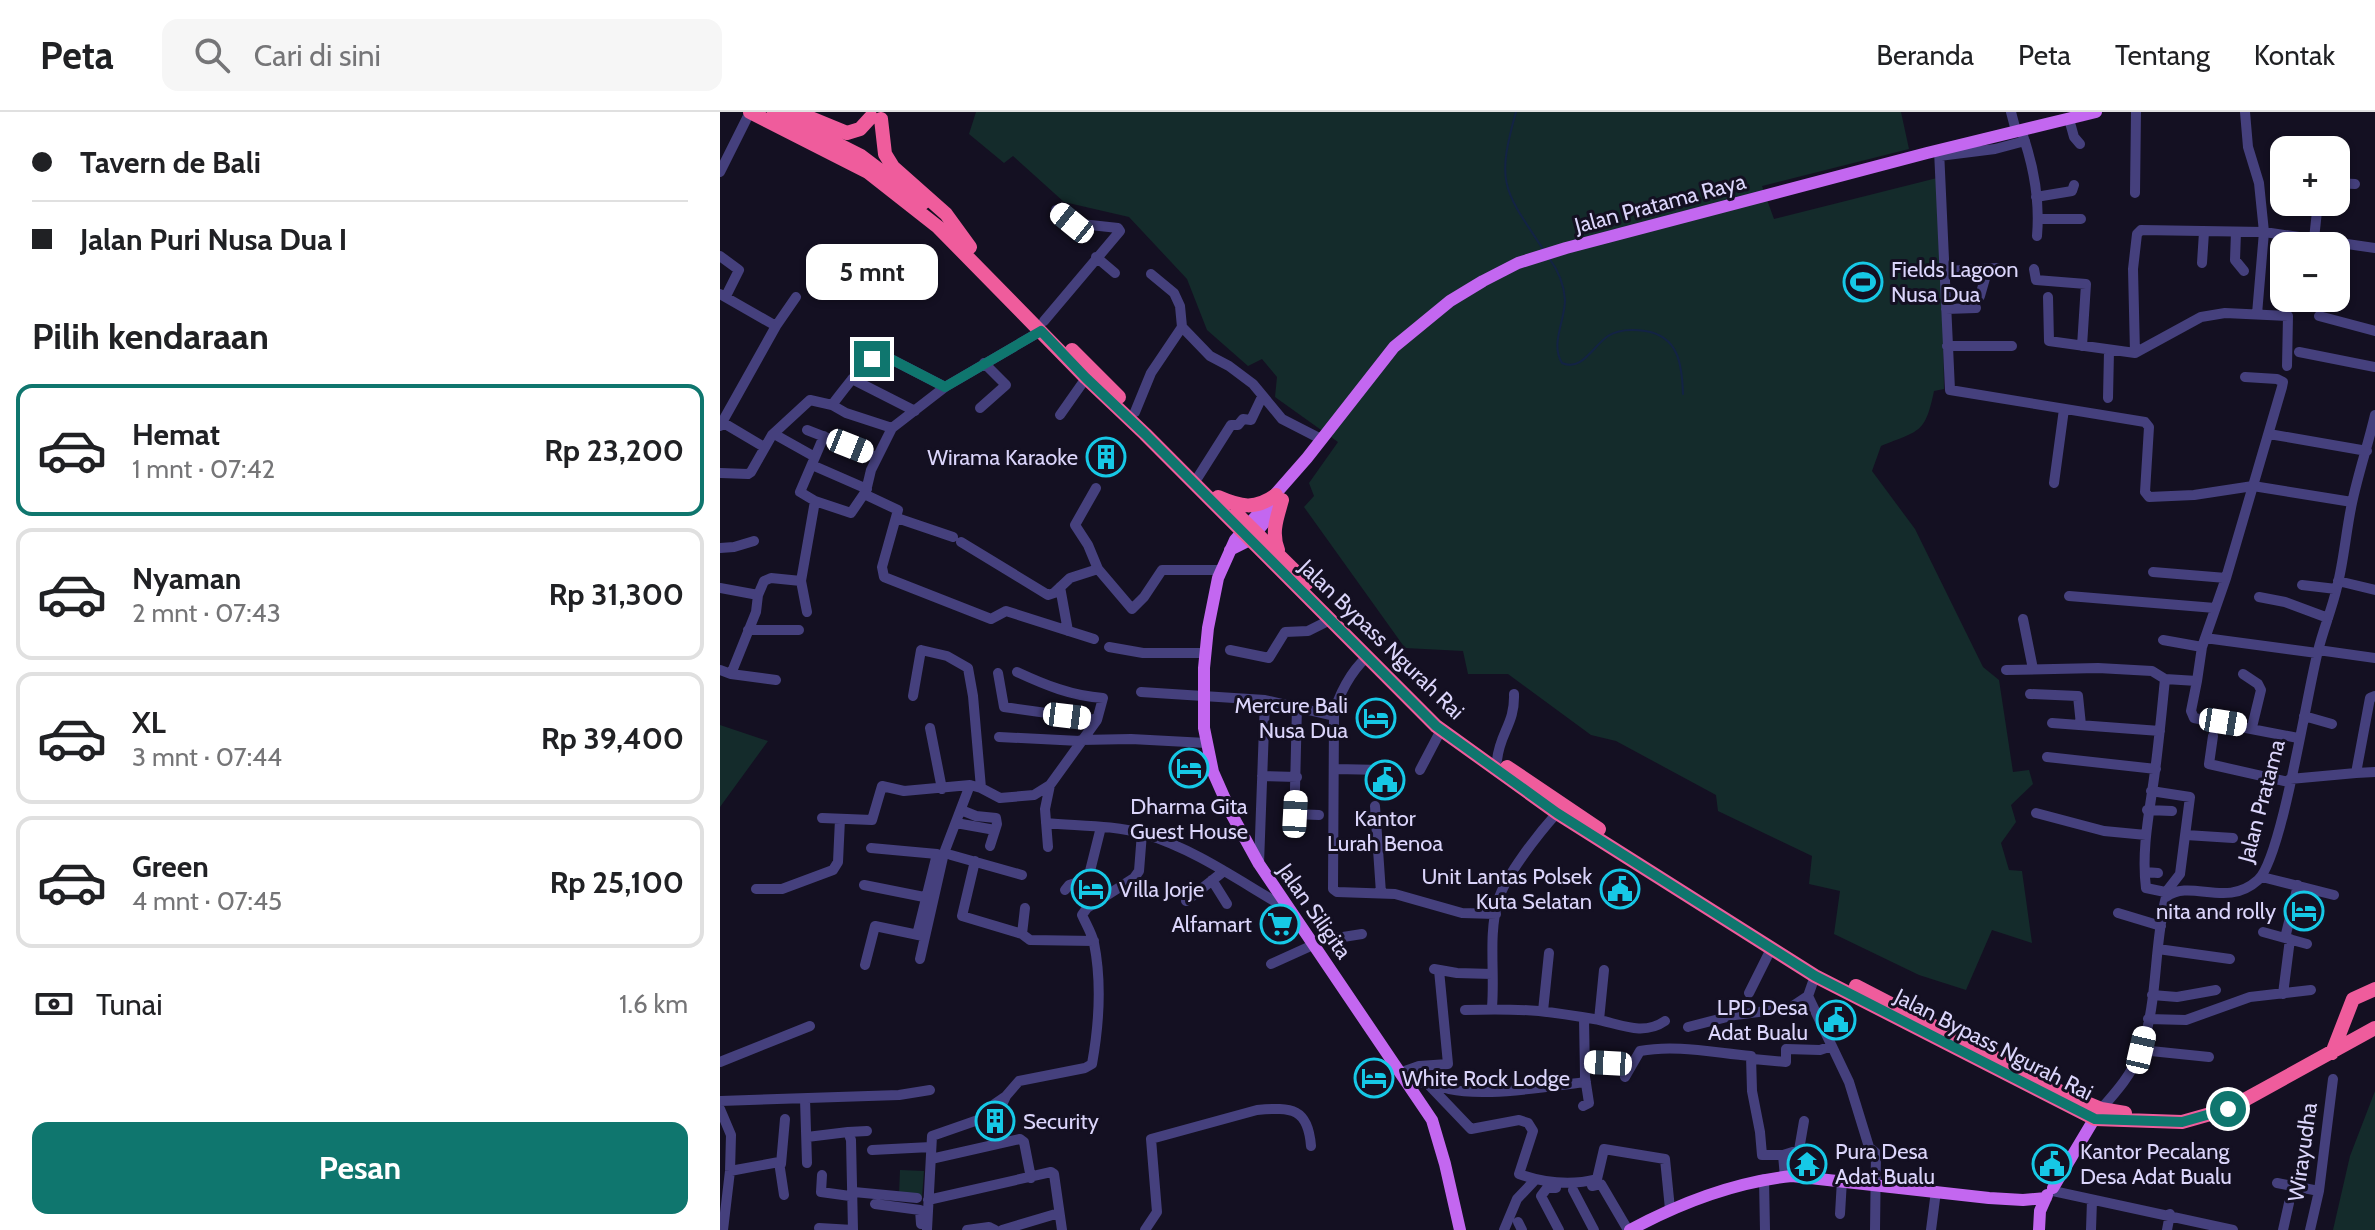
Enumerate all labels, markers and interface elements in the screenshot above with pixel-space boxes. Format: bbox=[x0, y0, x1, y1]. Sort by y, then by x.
search box bbox=[162, 19, 722, 91]
text: Peta bbox=[40, 32, 114, 79]
icon: search bbox=[190, 33, 234, 77]
text: Cari di sini bbox=[254, 37, 381, 74]
text: Beranda bbox=[1876, 38, 1974, 72]
text: Peta bbox=[2018, 38, 2071, 72]
text: Tentang bbox=[2115, 38, 2210, 72]
text: Kontak bbox=[2254, 38, 2335, 72]
map controls bbox=[2270, 136, 2350, 312]
button: + bbox=[2270, 136, 2350, 216]
text: Tavern de Bali bbox=[80, 144, 261, 181]
street label: Jalan Pratama Raya bbox=[1571, 168, 1749, 240]
car bbox=[1046, 199, 1098, 247]
text: Jalan Puri Nusa Dua I bbox=[80, 221, 347, 258]
button: − bbox=[2270, 232, 2350, 312]
callout: 5 mnt bbox=[806, 243, 938, 299]
text: 5 mnt bbox=[839, 256, 905, 288]
place label: Fields Lagoon Nusa Dua bbox=[1891, 256, 2019, 308]
sports icon: Fields Lagoon Nusa Dua bbox=[1842, 261, 1884, 303]
text: Pilih kendaraan bbox=[32, 314, 269, 358]
route end bbox=[854, 341, 890, 377]
icon: car bbox=[36, 414, 108, 486]
text: Hemat bbox=[132, 416, 220, 453]
car bbox=[823, 426, 877, 466]
text: Rp 23,200 bbox=[544, 432, 684, 469]
building icon: Wirama Karaoke bbox=[1085, 436, 1127, 478]
place label: Wirama Karaoke bbox=[927, 444, 1078, 471]
text: 1 mnt · 07:42 bbox=[132, 453, 275, 485]
street label: Jalan Bypass Ngurah Rai bbox=[1293, 553, 1470, 725]
icon: car bbox=[36, 558, 108, 630]
text: Nyaman bbox=[132, 560, 241, 597]
text: Rp 31,300 bbox=[549, 576, 684, 613]
text: 2 mnt · 07:43 bbox=[132, 597, 281, 629]
place label: Mercure Bali Nusa Dua bbox=[1235, 692, 1348, 744]
hotel icon: Mercure Bali Nusa Dua bbox=[1355, 697, 1397, 739]
car bbox=[1042, 701, 1092, 731]
icon: car bbox=[36, 702, 108, 774]
text: XL bbox=[132, 704, 166, 741]
car bbox=[2197, 706, 2249, 738]
text: Rp 39,400 bbox=[541, 720, 684, 757]
street label: Jalan Pratama bbox=[2232, 736, 2291, 867]
text: 3 mnt · 07:44 bbox=[132, 741, 282, 773]
hotel icon: Dharma Gita Guest House bbox=[1168, 747, 1210, 789]
public building icon: Kantor Lurah Benoa bbox=[1364, 759, 1406, 801]
car bbox=[1282, 789, 1308, 839]
place label: Dharma Gita Guest House bbox=[1130, 793, 1248, 845]
place label: Kantor Lurah Benoa bbox=[1327, 805, 1443, 857]
icon: car bbox=[36, 846, 108, 918]
text: Green bbox=[132, 848, 209, 885]
street label: Jalan Siligita bbox=[1271, 858, 1358, 965]
place label: Unit Lantas Polsek Kuta Selatan bbox=[1422, 863, 1592, 915]
text: Rp 25,100 bbox=[550, 864, 684, 901]
hotel icon: Villa Jorje bbox=[1070, 868, 1112, 910]
public building icon: Unit Lantas Polsek Kuta Selatan bbox=[1599, 868, 1641, 910]
place label: Villa Jorje bbox=[1119, 876, 1204, 903]
text: 4 mnt · 07:45 bbox=[132, 885, 282, 917]
hotel icon: nita and rolly bbox=[2283, 890, 2325, 932]
place label: nita and rolly bbox=[2156, 898, 2276, 925]
supermarket icon: Alfamart bbox=[1259, 903, 1301, 945]
place label: Alfamart bbox=[1171, 911, 1253, 938]
icon: cash bbox=[32, 982, 76, 1026]
street label: Jalan Bypass Ngurah Rai bbox=[1889, 982, 2097, 1106]
text: Tunai bbox=[96, 986, 163, 1023]
text: 1.6 km bbox=[619, 988, 688, 1020]
place label: LPD Desa Adat Bualu bbox=[1708, 994, 1808, 1046]
public building icon: LPD Desa Adat Bualu bbox=[1815, 999, 1857, 1041]
car bbox=[2124, 1024, 2158, 1076]
car bbox=[1583, 1050, 1633, 1076]
hotel icon: White Rock Lodge bbox=[1353, 1057, 1395, 1099]
place label: White Rock Lodge bbox=[1402, 1065, 1570, 1092]
route start bbox=[2210, 1091, 2246, 1127]
building icon: Security bbox=[974, 1100, 1016, 1142]
street label: Wirayudha bbox=[2282, 1100, 2323, 1203]
place label: Security bbox=[1023, 1108, 1099, 1135]
button: Pesan bbox=[32, 1122, 688, 1214]
place label: Pura Desa Adat Bualu bbox=[1835, 1138, 1935, 1190]
place label: Kantor Pecalang Desa Adat Bualu bbox=[2080, 1138, 2232, 1190]
temple icon: Pura Desa Adat Bualu bbox=[1786, 1143, 1828, 1185]
public building icon: Kantor Pecalang Desa Adat Bualu bbox=[2031, 1143, 2073, 1185]

